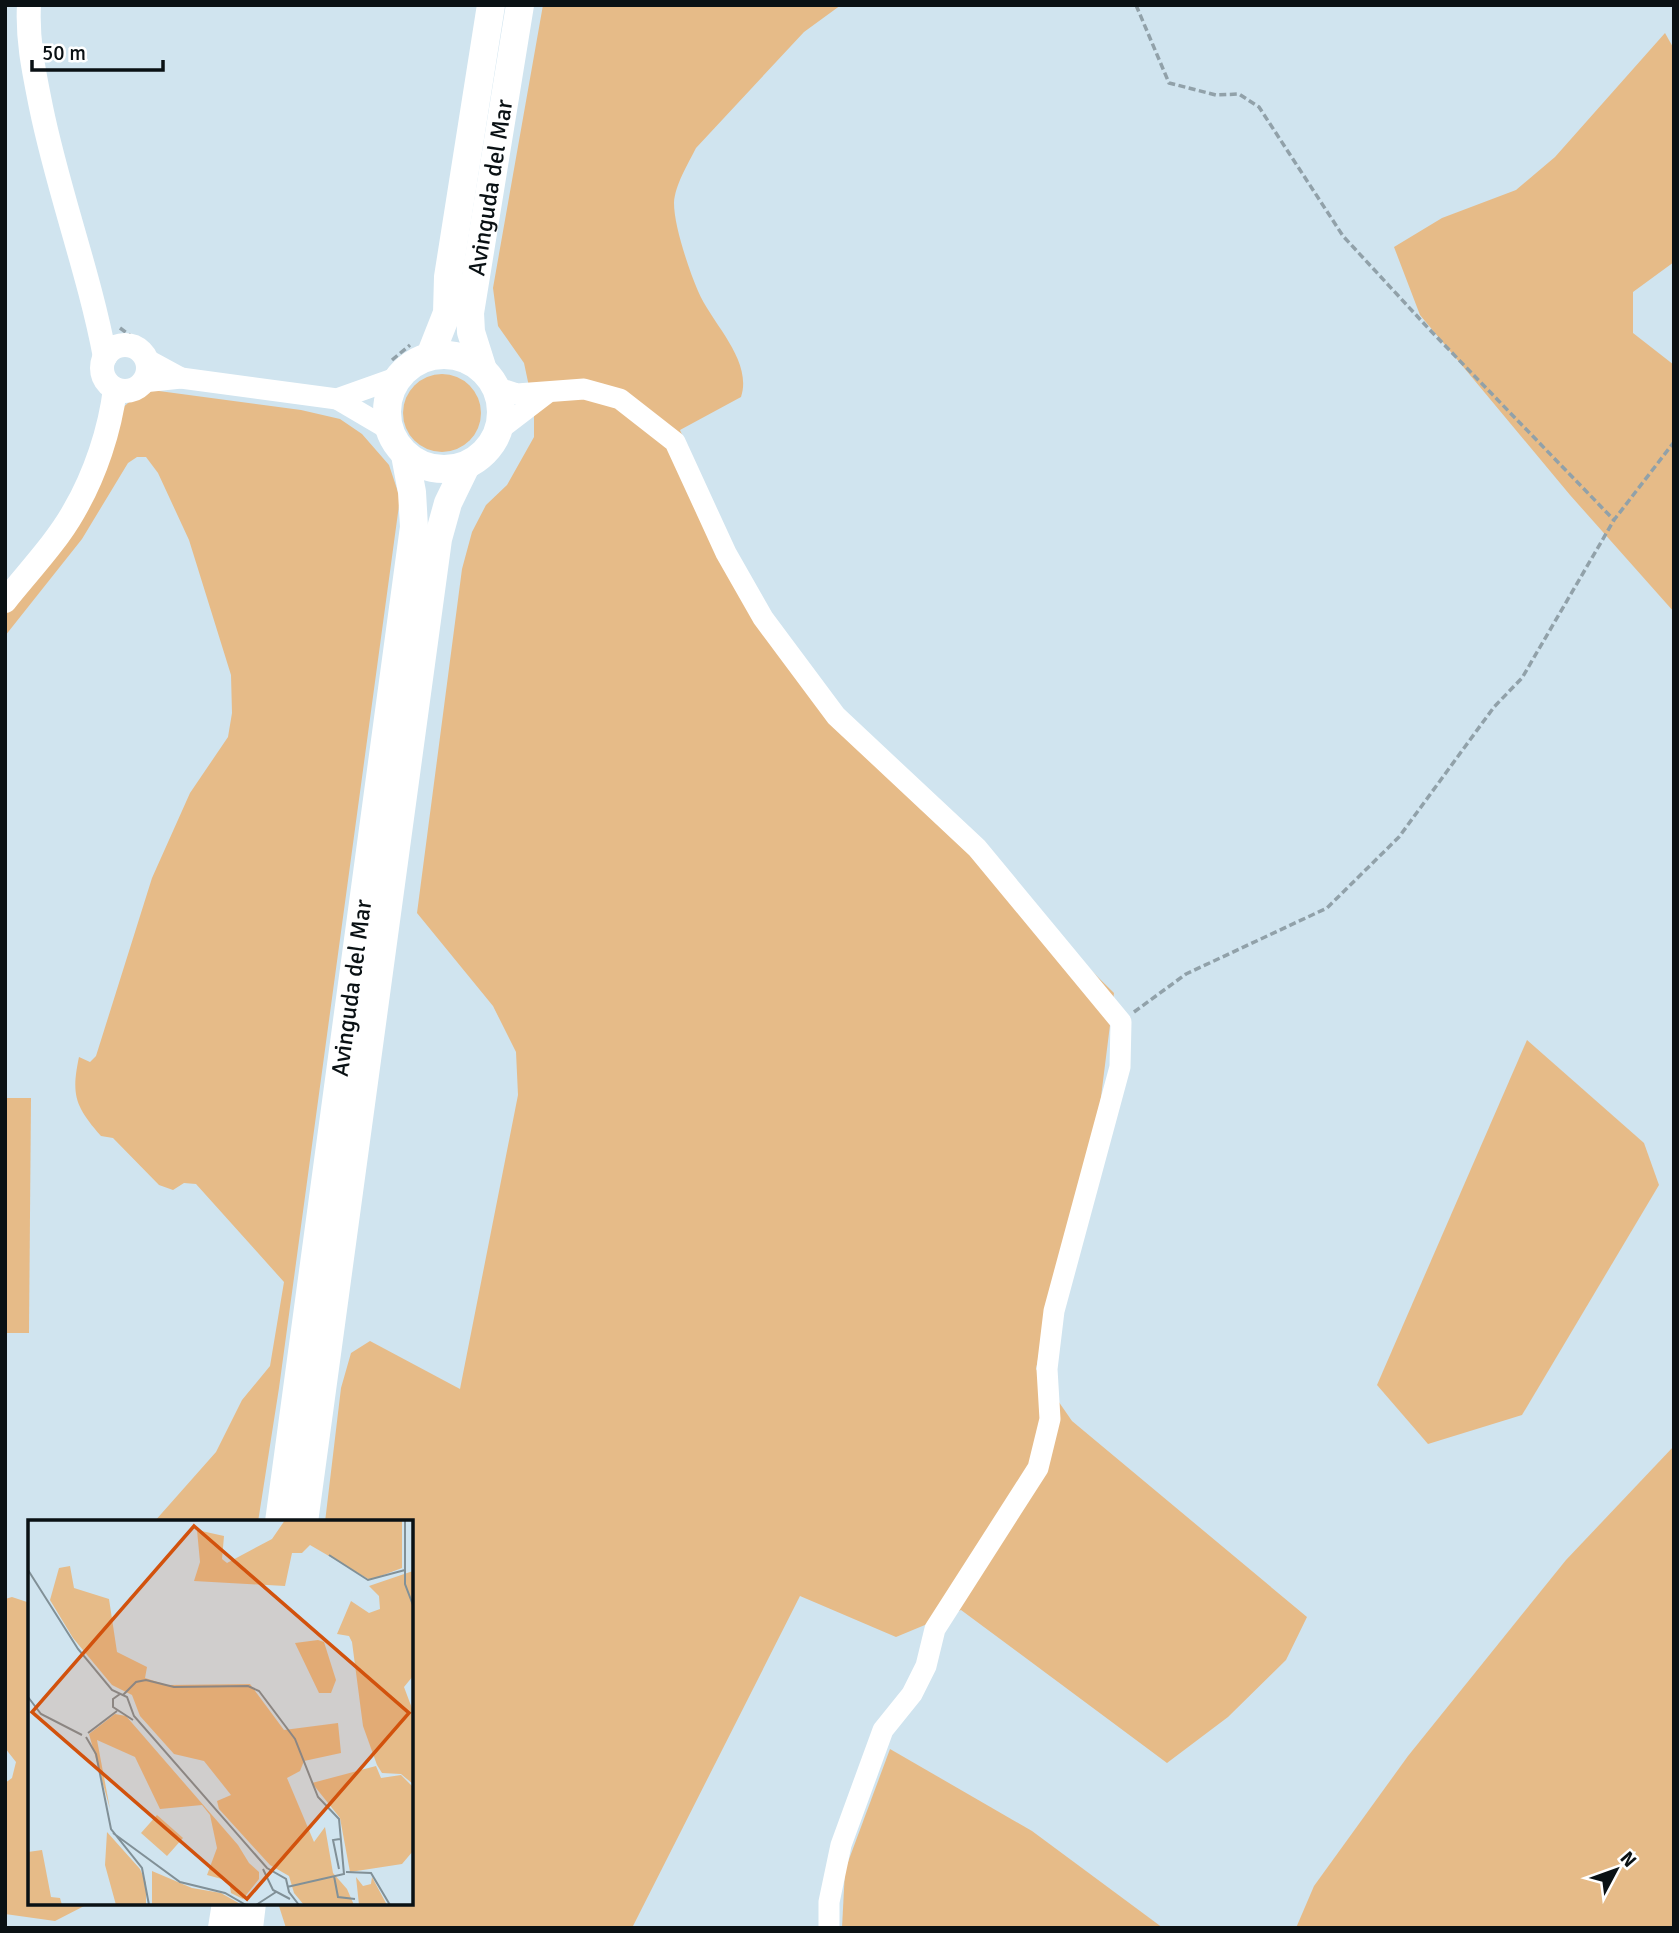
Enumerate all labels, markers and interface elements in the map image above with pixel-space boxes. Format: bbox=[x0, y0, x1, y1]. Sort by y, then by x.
scale bar bbox=[32, 28, 163, 72]
text: 50 m bbox=[42, 40, 86, 66]
street label: Avinguda del Mar bbox=[461, 97, 519, 278]
street label: Avinguda del Mar bbox=[325, 898, 378, 1078]
inset map bbox=[28, 1520, 413, 1905]
north arrow bbox=[1581, 1835, 1651, 1905]
text: N bbox=[1615, 1847, 1641, 1872]

